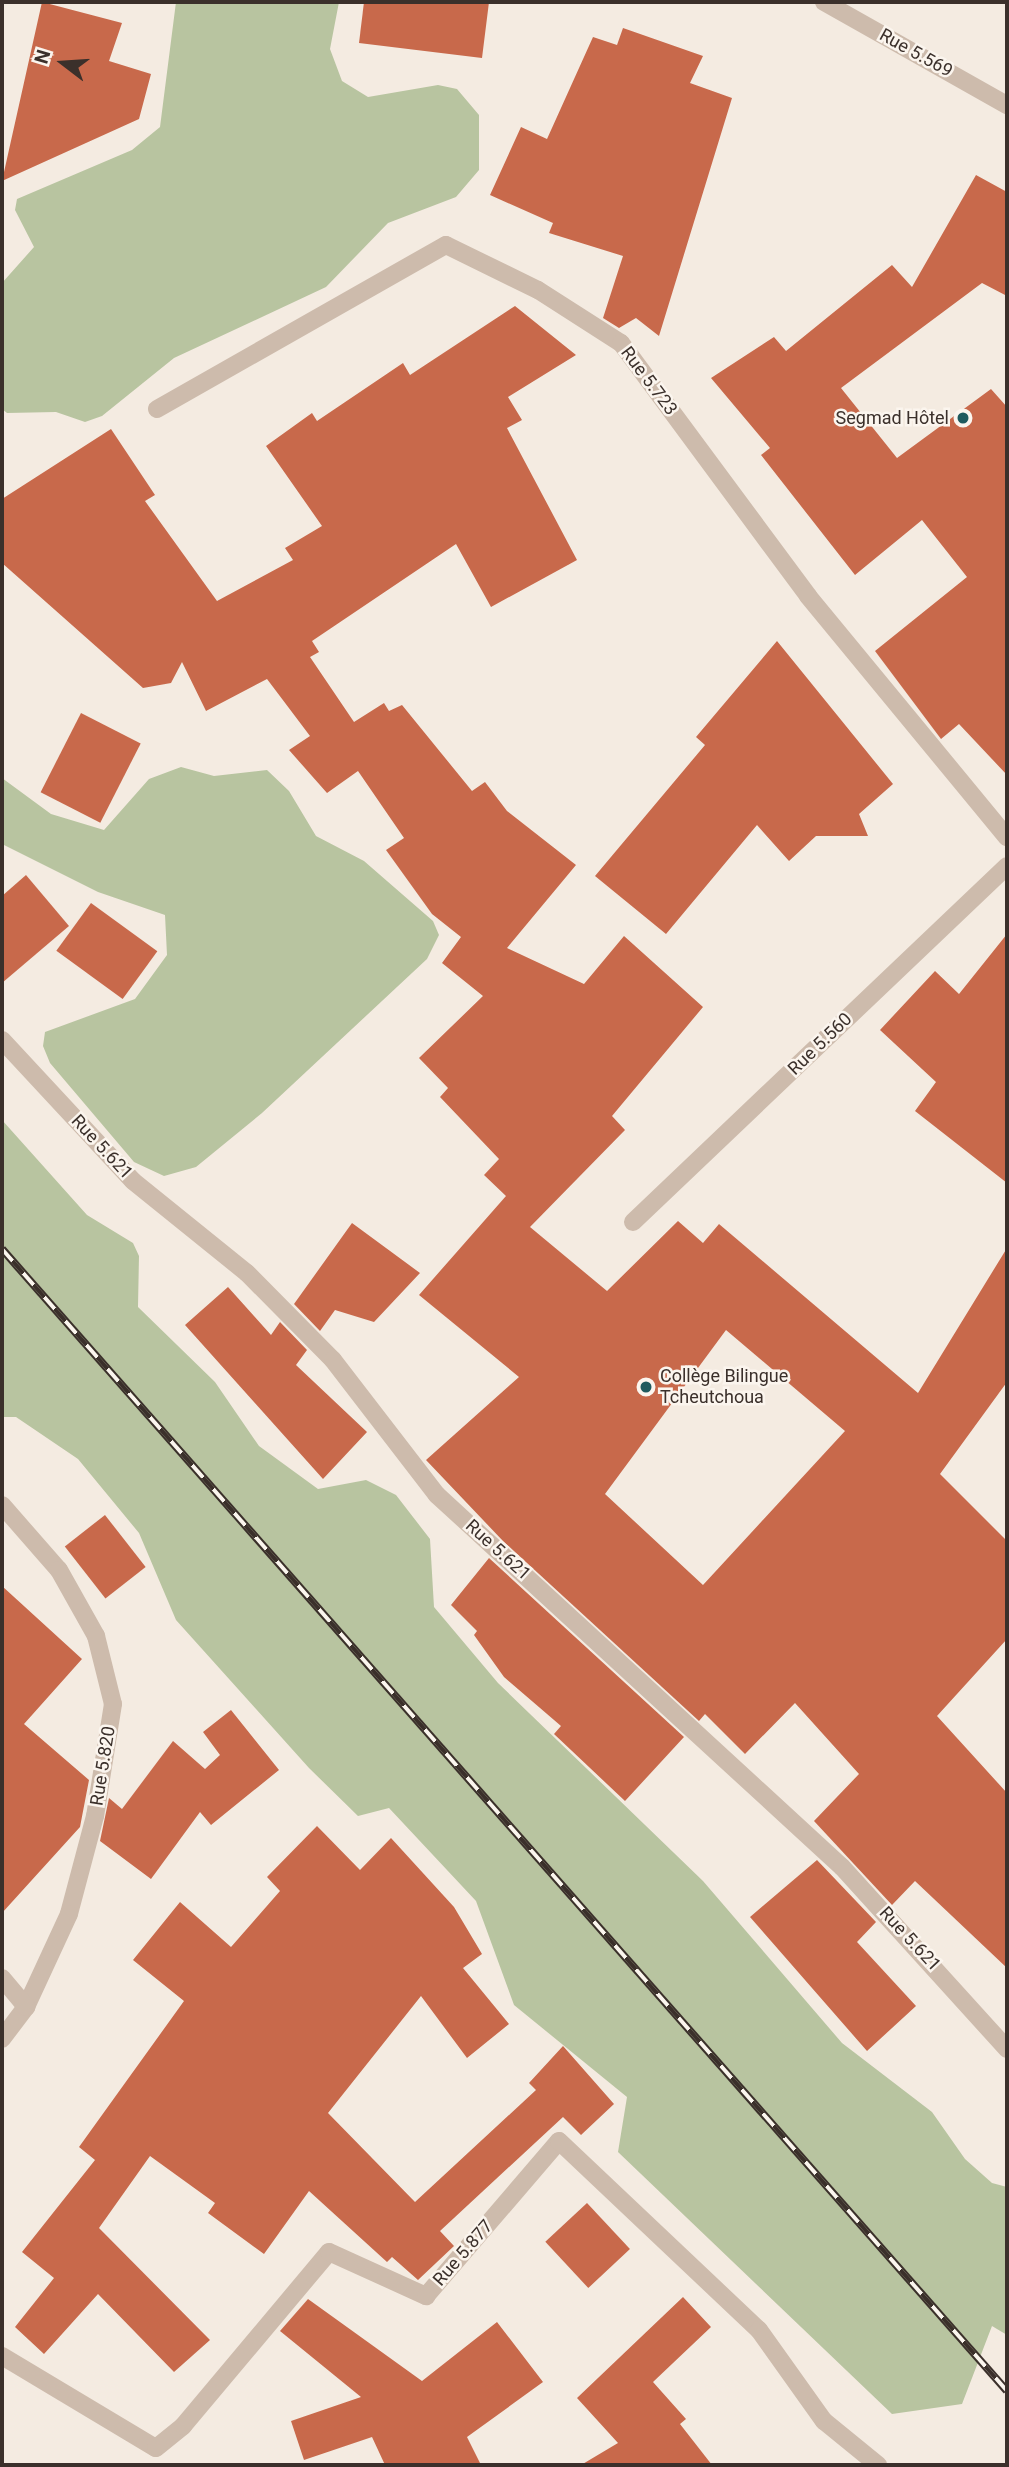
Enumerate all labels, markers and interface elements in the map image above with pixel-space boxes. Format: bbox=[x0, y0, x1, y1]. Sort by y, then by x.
street label: Rue 5.569 bbox=[876, 24, 956, 82]
north arrow bbox=[28, 28, 98, 98]
text: N bbox=[29, 47, 55, 66]
street label: Rue 5.723 bbox=[616, 342, 682, 420]
place label: Segmad Hôtel bbox=[836, 407, 949, 429]
marker: Segmad Hôtel bbox=[955, 410, 971, 426]
street label: Rue 5.560 bbox=[784, 1008, 856, 1080]
street label: Rue 5.621 bbox=[67, 1110, 137, 1184]
place label: Collège Bilingue Tcheutchoua bbox=[660, 1366, 788, 1408]
marker: Collège Bilingue Tcheutchoua bbox=[638, 1379, 654, 1395]
street label: Rue 5.621 bbox=[461, 1515, 535, 1585]
street label: Rue 5.820 bbox=[86, 1725, 120, 1807]
street label: Rue 5.621 bbox=[875, 1902, 945, 1976]
street label: Rue 5.877 bbox=[429, 2216, 497, 2290]

